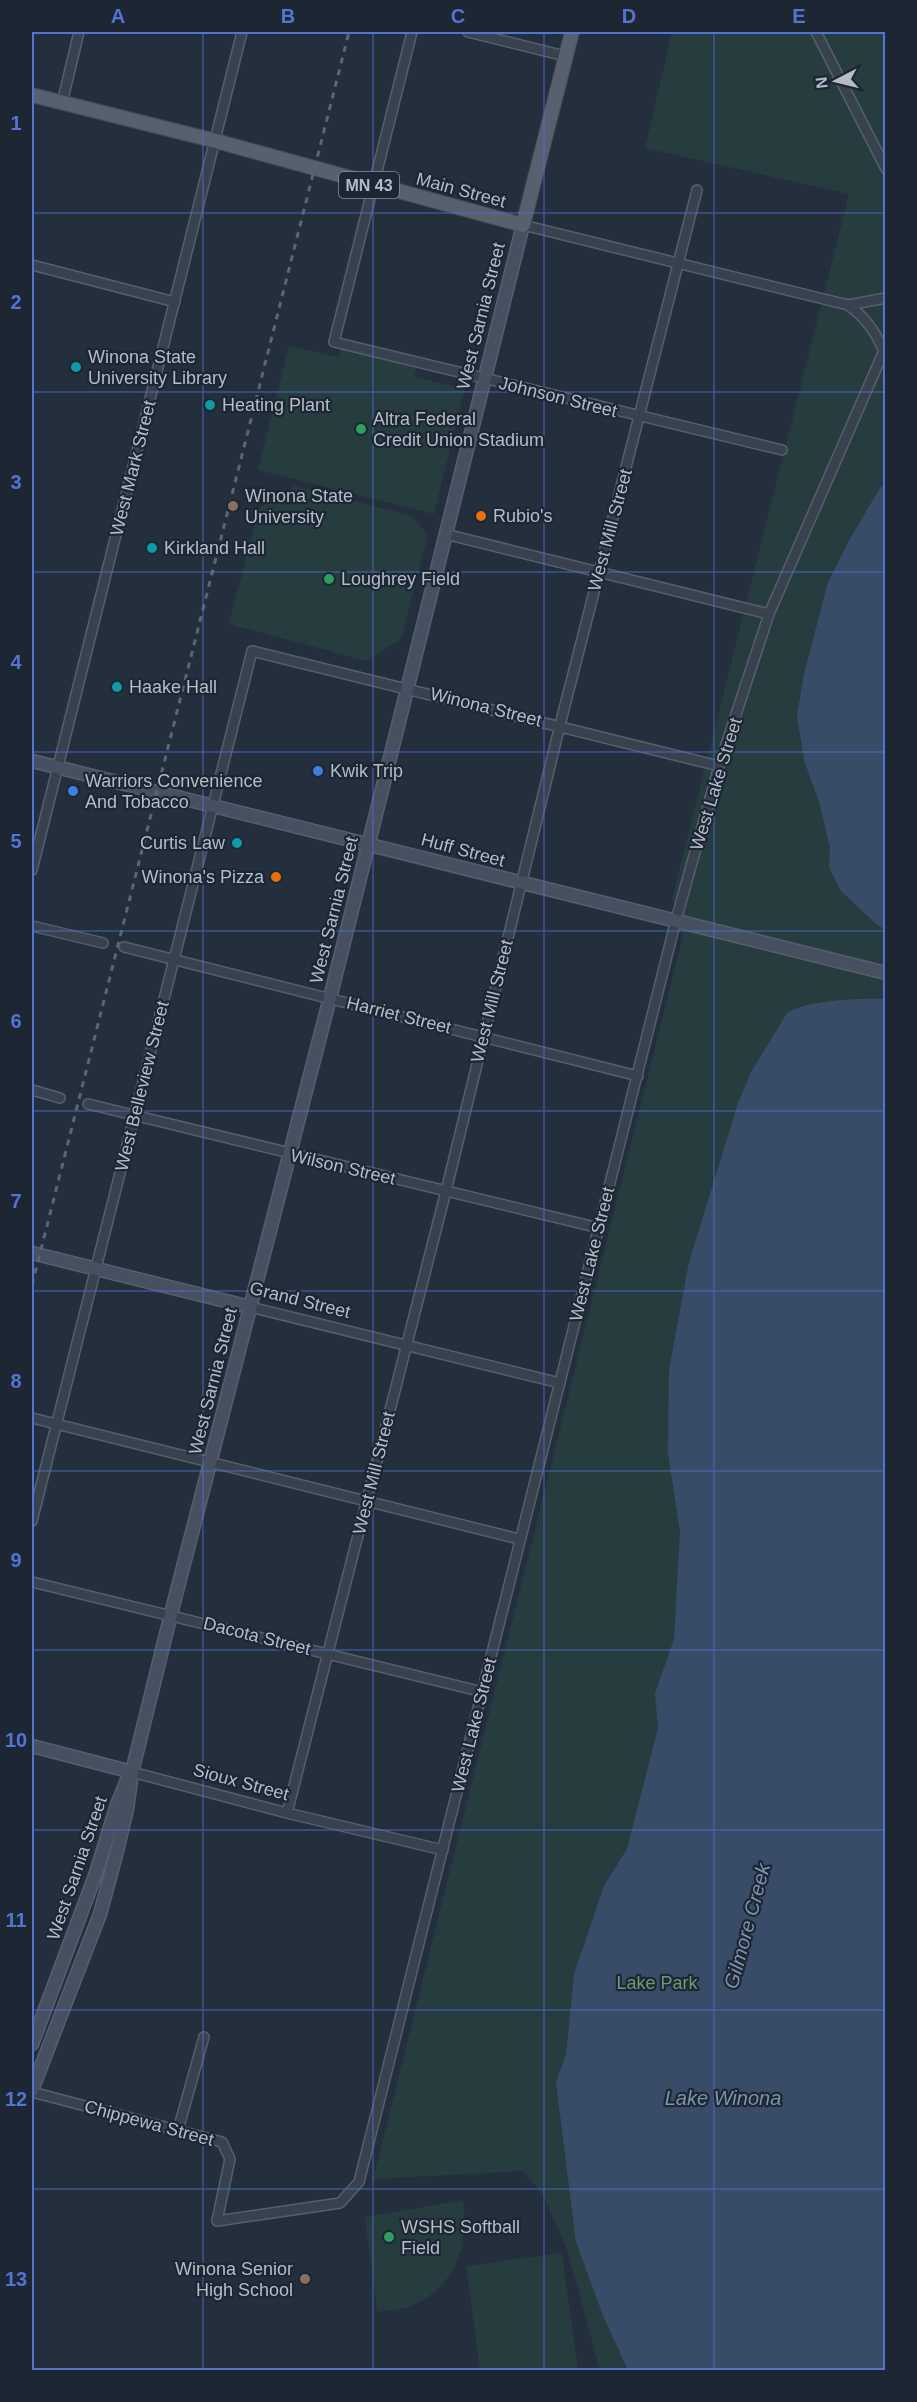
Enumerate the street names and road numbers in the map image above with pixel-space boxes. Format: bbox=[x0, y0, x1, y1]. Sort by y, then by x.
street label: Main Street bbox=[414, 168, 508, 212]
road number: MN 43 bbox=[339, 172, 399, 198]
street label: West Sarnia Street bbox=[453, 240, 509, 392]
street label: Johnson Street bbox=[497, 373, 619, 421]
street label: West Mark Street bbox=[107, 398, 159, 538]
street label: West Mill Street bbox=[584, 467, 636, 593]
street label: Winona Street bbox=[428, 683, 544, 731]
street label: West Lake Street bbox=[686, 715, 746, 853]
street label: Huff Street bbox=[419, 829, 507, 871]
street label: West Sarnia Street bbox=[306, 834, 362, 986]
street label: West Mill Street bbox=[467, 938, 517, 1064]
street label: Harriet Street bbox=[345, 992, 453, 1038]
street label: West Belleview Street bbox=[111, 999, 173, 1173]
street label: Wilson Street bbox=[289, 1145, 397, 1189]
street label: West Lake Street bbox=[566, 1185, 618, 1323]
street label: Grand Street bbox=[248, 1278, 352, 1322]
street label: West Sarnia Street bbox=[185, 1305, 241, 1457]
street label: West Mill Street bbox=[349, 1410, 399, 1536]
street label: Dacota Street bbox=[201, 1613, 313, 1659]
street label: West Lake Street bbox=[448, 1656, 500, 1794]
street label: Sioux Street bbox=[191, 1760, 291, 1804]
street label: West Sarnia Street bbox=[43, 1793, 111, 1943]
street label: Chippewa Street bbox=[82, 2096, 216, 2150]

